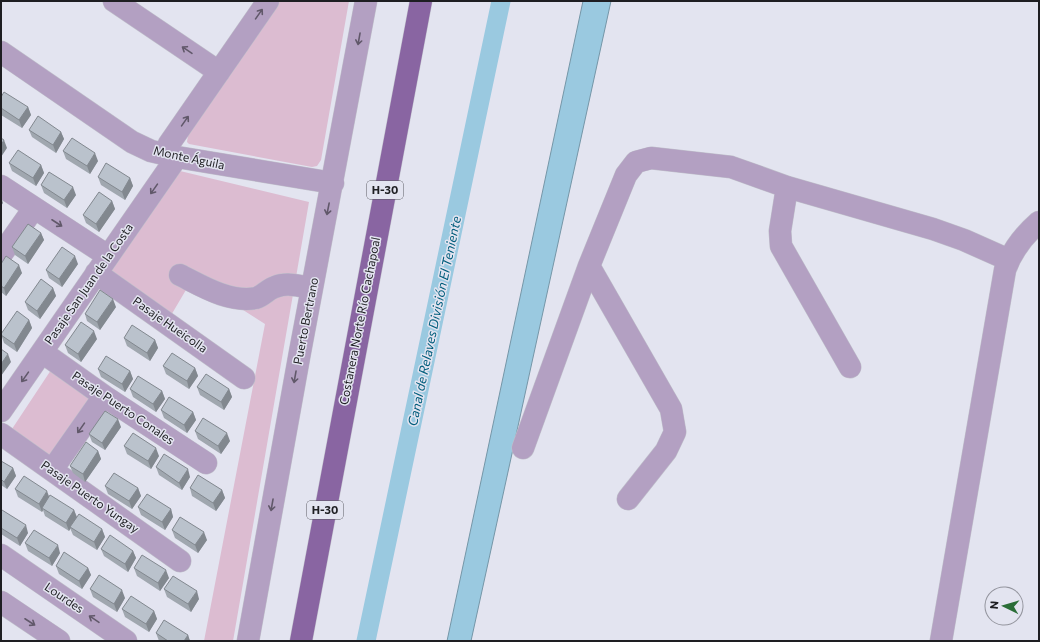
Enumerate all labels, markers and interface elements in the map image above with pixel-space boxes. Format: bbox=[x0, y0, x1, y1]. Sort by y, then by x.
one-way arrow bbox=[255, 9, 263, 20]
one-way arrow bbox=[355, 32, 363, 45]
one-way arrow bbox=[182, 46, 193, 54]
one-way arrow bbox=[181, 116, 189, 127]
street label: Monte Águila bbox=[152, 143, 226, 171]
road number: H-30 bbox=[367, 181, 403, 199]
one-way arrow bbox=[150, 183, 158, 194]
one-way arrow bbox=[323, 202, 331, 215]
water label: Canal de Relaves División El Teniente bbox=[404, 214, 464, 427]
one-way arrow bbox=[51, 219, 63, 227]
street label: Pasaje San Juan de la Costa bbox=[41, 220, 136, 347]
street label: Costanera Norte Río Cachapoal bbox=[336, 236, 382, 406]
street label: Puerto Bertrano bbox=[290, 276, 320, 366]
street label: Pasaje Hueicolla bbox=[131, 293, 211, 355]
street label: Pasaje Puerto Conales bbox=[70, 368, 177, 447]
one-way arrow bbox=[21, 371, 29, 382]
one-way arrow bbox=[291, 371, 299, 384]
one-way arrow bbox=[77, 422, 85, 433]
street label: Pasaje Puerto Yungay bbox=[39, 457, 142, 535]
one-way arrow bbox=[268, 498, 276, 511]
road number: H-30 bbox=[307, 501, 343, 519]
street label: Lourdes bbox=[42, 579, 87, 615]
north arrow bbox=[984, 586, 1024, 626]
text: N bbox=[987, 600, 1000, 610]
one-way arrow bbox=[89, 615, 100, 623]
one-way arrow bbox=[24, 618, 35, 626]

